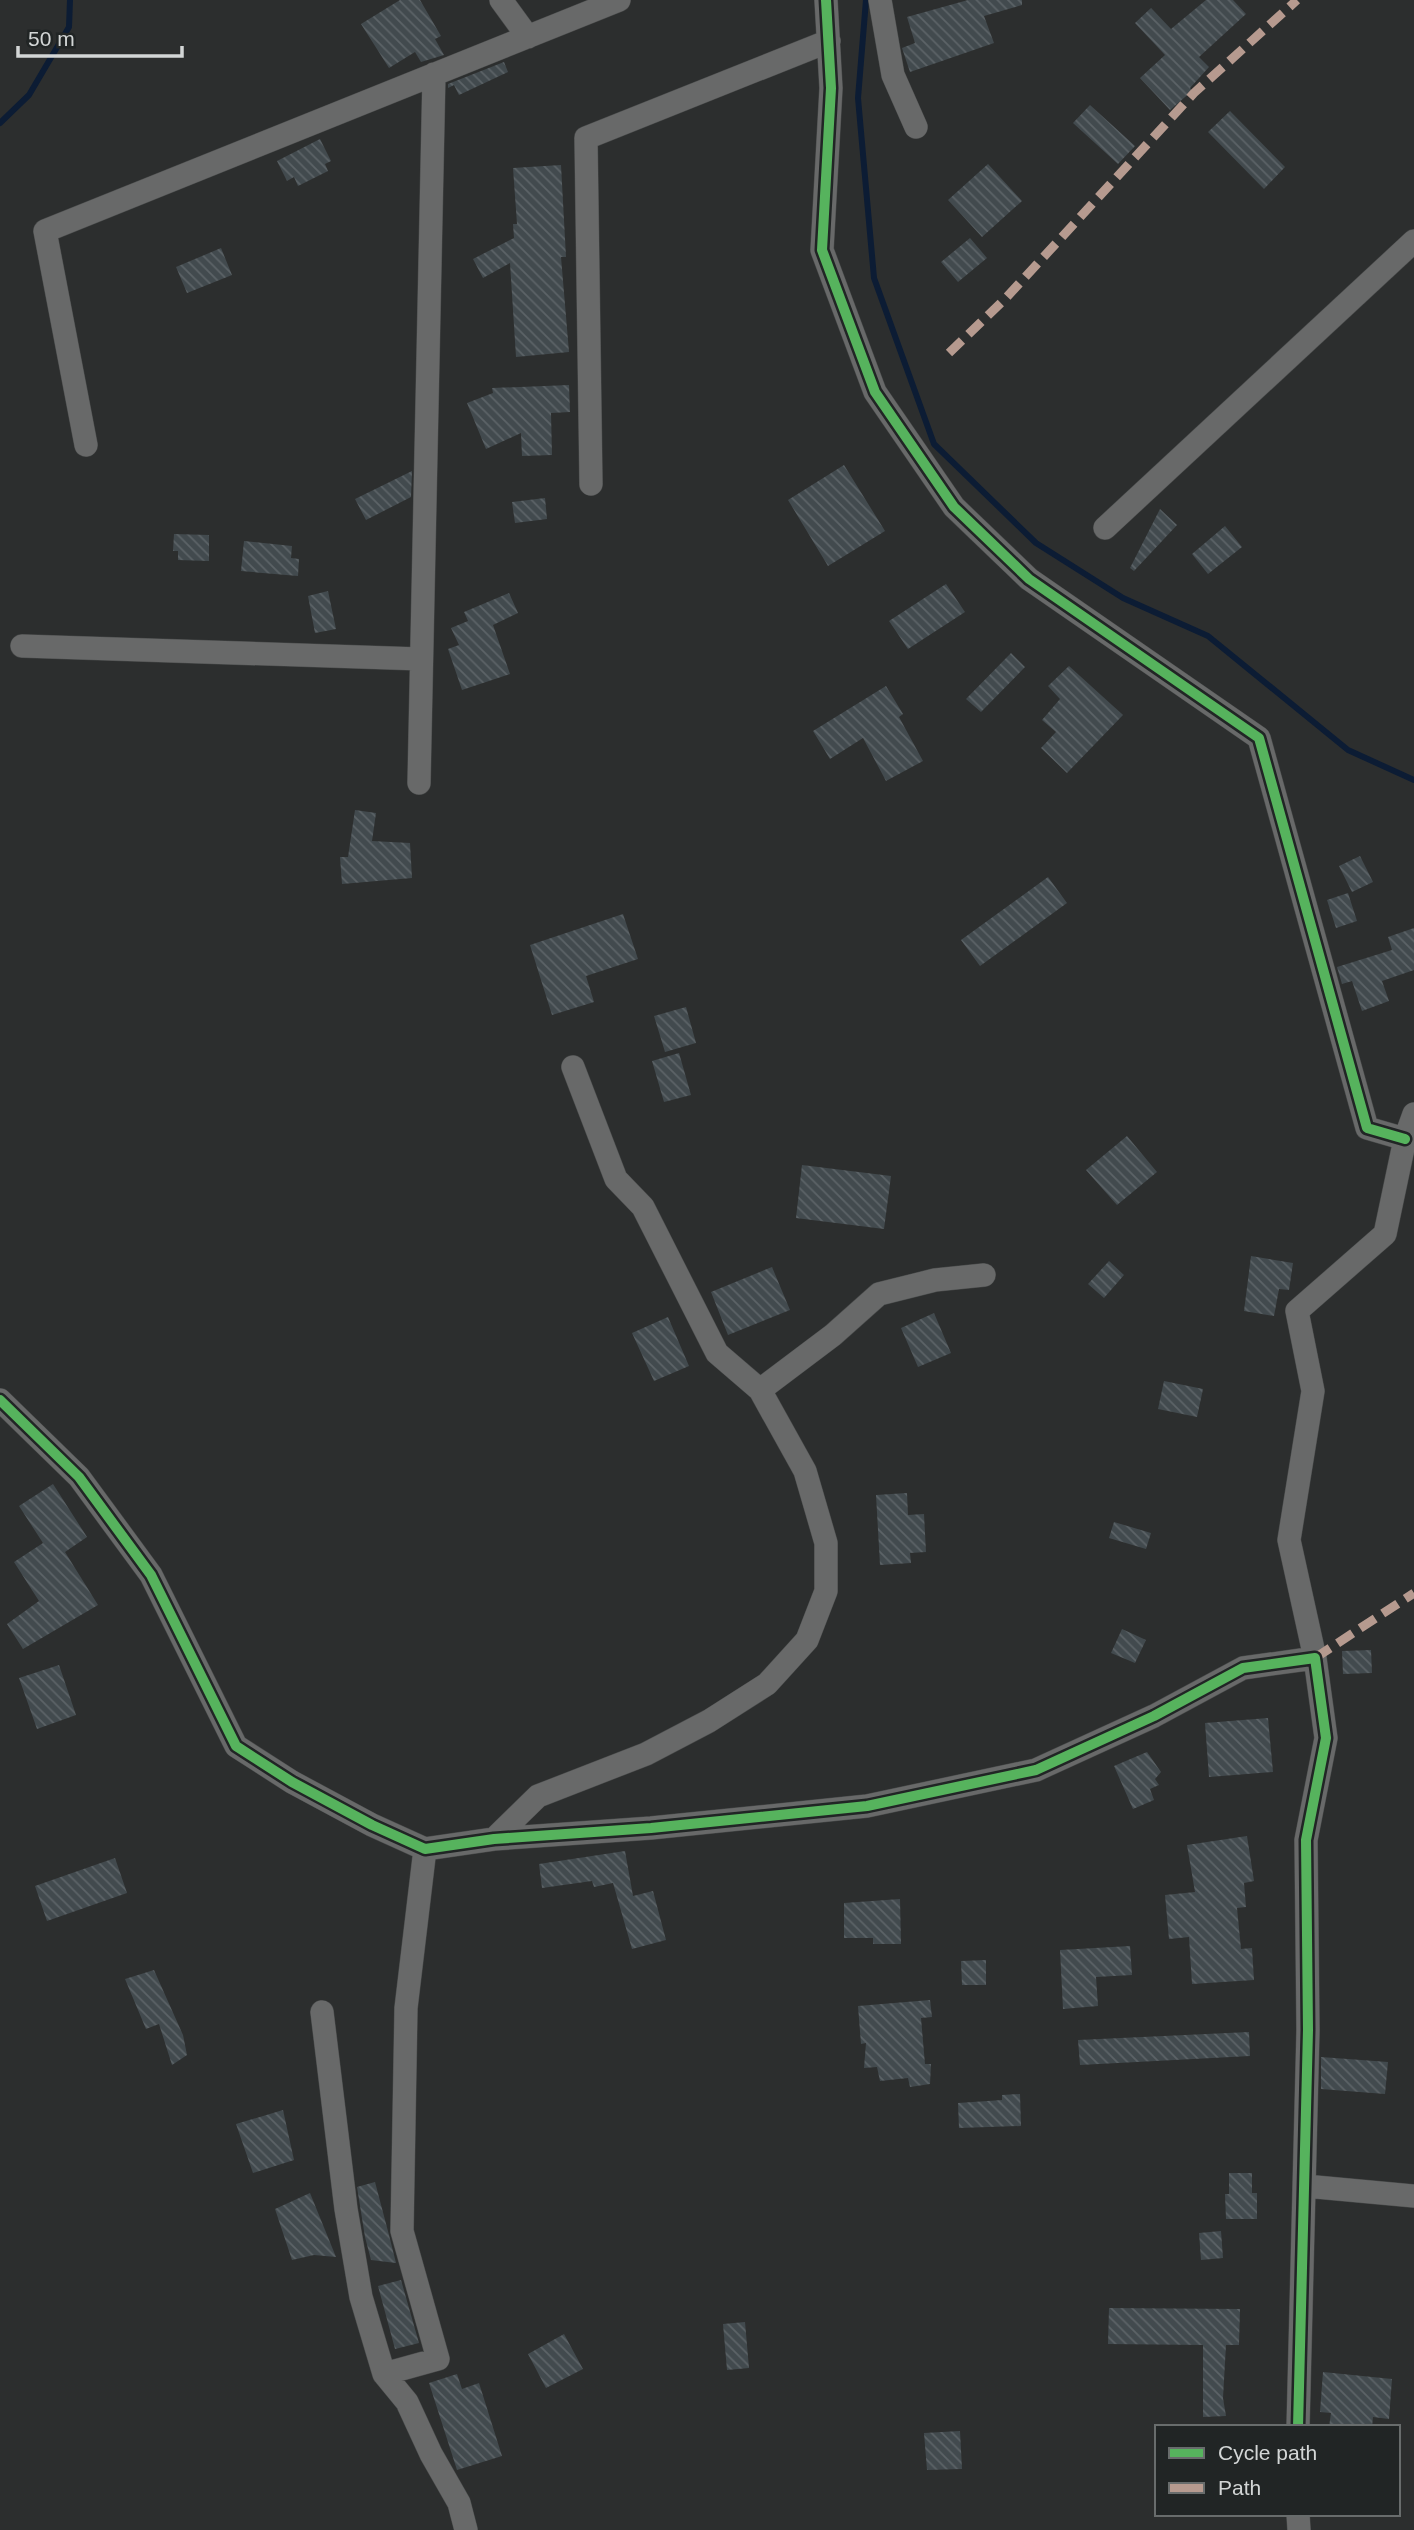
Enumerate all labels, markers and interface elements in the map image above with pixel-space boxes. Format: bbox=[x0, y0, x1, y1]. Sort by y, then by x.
scale bar bbox=[18, 14, 182, 58]
text: 50 m bbox=[28, 27, 75, 50]
legend bbox=[1155, 2425, 1400, 2516]
text: Cycle path bbox=[1218, 2441, 1317, 2464]
text: Path bbox=[1218, 2476, 1261, 2499]

